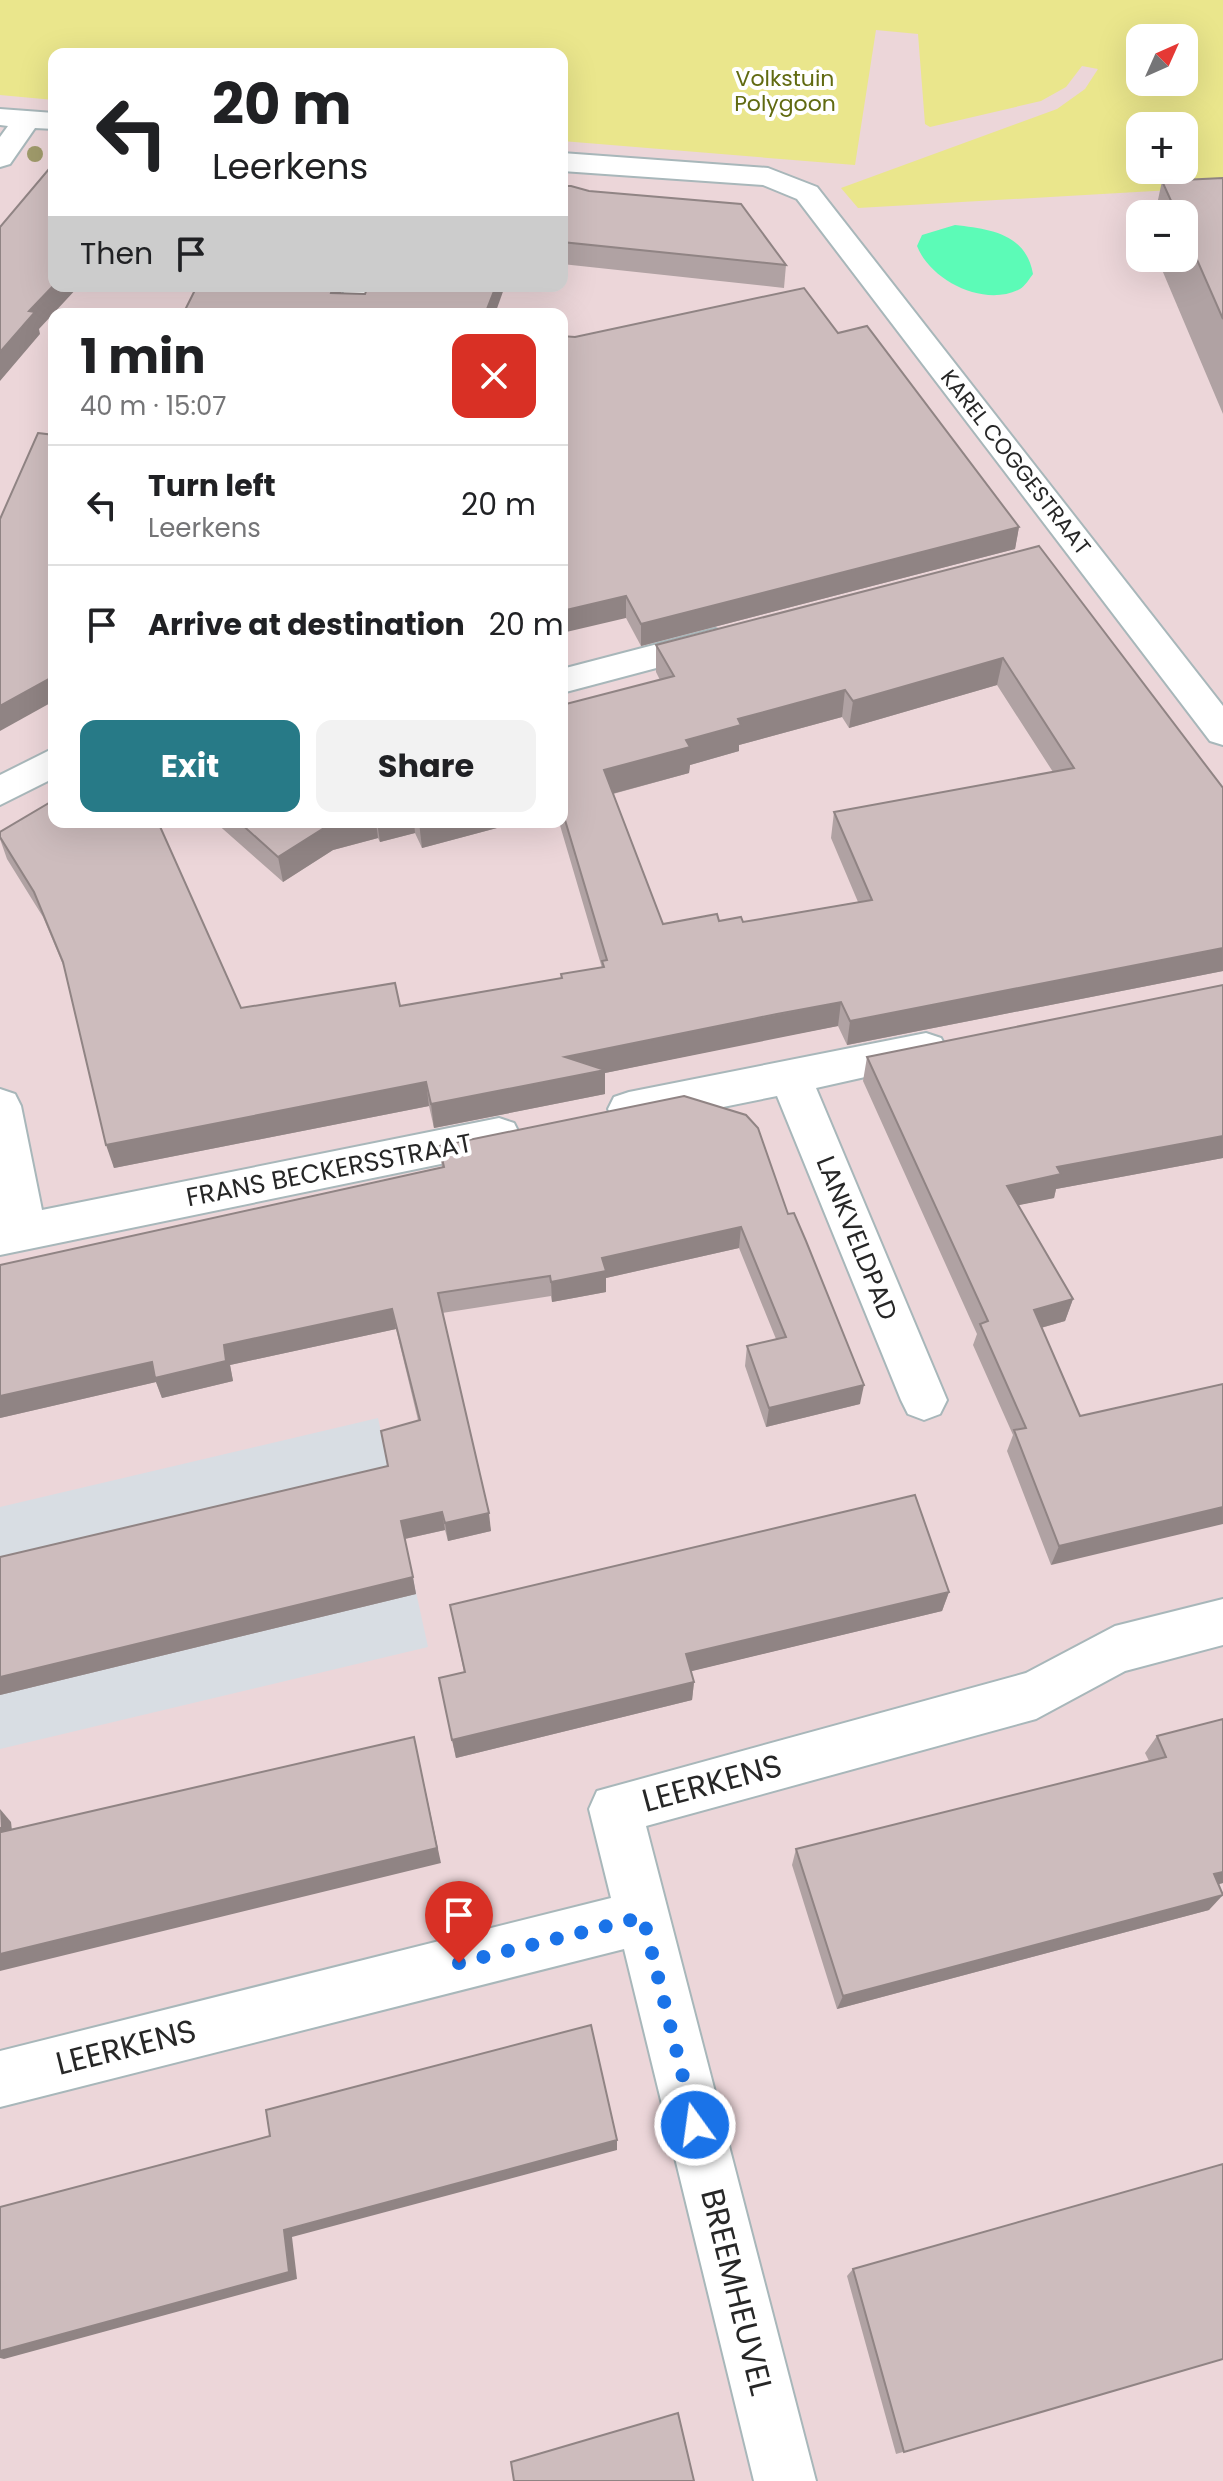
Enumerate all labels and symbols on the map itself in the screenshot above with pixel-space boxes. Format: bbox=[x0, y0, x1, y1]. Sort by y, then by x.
north arrow bbox=[1126, 24, 1198, 96]
park label: Volkstuin Polygoon bbox=[734, 63, 836, 119]
street label: KAREL COGGESTRAAT bbox=[933, 363, 1098, 562]
street label: FRANS BECKERSSTRAAT bbox=[183, 1125, 475, 1215]
street label: LANKVELDPAD bbox=[808, 1151, 906, 1325]
street label: LEERKENS bbox=[637, 1742, 787, 1823]
pin bbox=[425, 1881, 493, 1963]
street label: LEERKENS bbox=[51, 2007, 201, 2086]
position arrow bbox=[653, 2083, 737, 2167]
street label: BREEMHEUVEL bbox=[690, 2184, 785, 2400]

